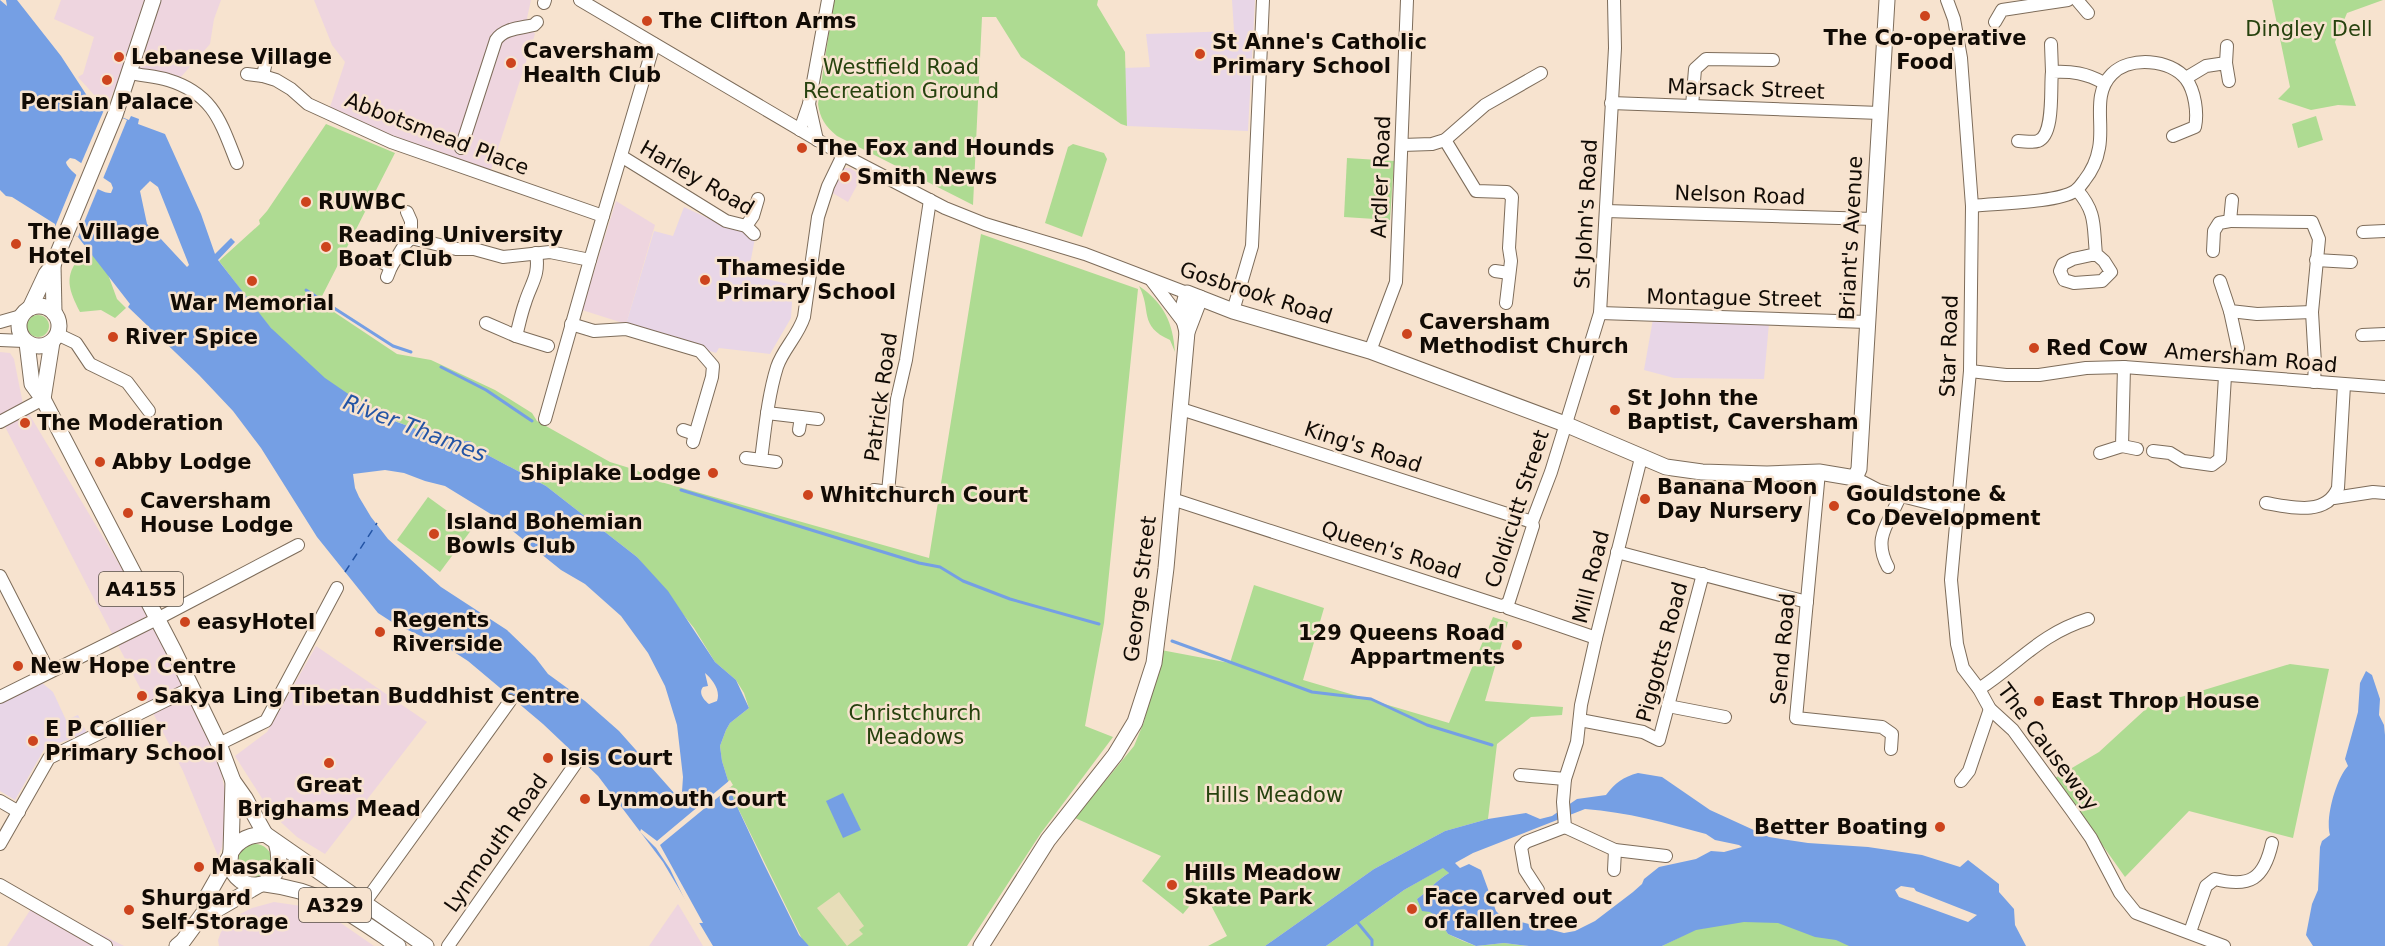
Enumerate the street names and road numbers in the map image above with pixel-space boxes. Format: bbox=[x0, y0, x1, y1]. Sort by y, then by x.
street label: Marsack Street bbox=[1667, 74, 1825, 104]
street label: Abbotsmead Place bbox=[342, 88, 532, 180]
street label: Ardler Road bbox=[1367, 115, 1395, 239]
street label: Harley Road bbox=[636, 136, 758, 220]
street label: St John's Road bbox=[1570, 138, 1602, 290]
street label: Briant's Avenue bbox=[1835, 155, 1867, 321]
street label: Nelson Road bbox=[1674, 181, 1806, 209]
street label: Gosbrook Road bbox=[1177, 257, 1335, 329]
street label: Montague Street bbox=[1646, 284, 1822, 312]
street label: Star Road bbox=[1935, 294, 1963, 398]
street label: Patrick Road bbox=[860, 331, 902, 463]
street label: Amersham Road bbox=[2164, 338, 2338, 378]
street label: King's Road bbox=[1301, 417, 1425, 477]
street label: Coldicutt Street bbox=[1480, 427, 1554, 591]
street label: George Street bbox=[1119, 515, 1161, 663]
street label: Queen's Road bbox=[1318, 516, 1464, 584]
street label: Mill Road bbox=[1568, 528, 1614, 626]
road number: A4155 bbox=[99, 572, 183, 606]
street label: Piggotts Road bbox=[1632, 579, 1692, 725]
street label: Send Road bbox=[1766, 592, 1800, 706]
street label: The Causeway bbox=[1992, 678, 2104, 815]
street label: Lynmouth Road bbox=[439, 769, 553, 917]
road number: A329 bbox=[299, 888, 371, 922]

